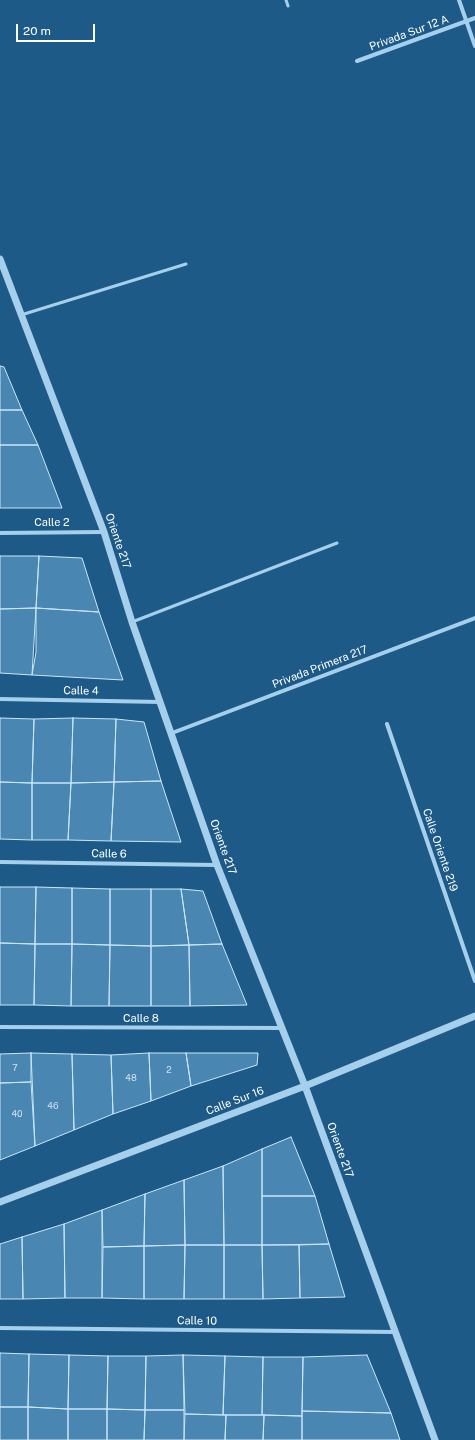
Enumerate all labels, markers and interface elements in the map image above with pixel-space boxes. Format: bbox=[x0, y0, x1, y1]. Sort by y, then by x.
street label: Privada Sur 12 A bbox=[368, 13, 450, 53]
scale bar bbox=[18, 16, 97, 42]
text: 20 m bbox=[23, 24, 51, 38]
street label: Oriente 217 bbox=[102, 511, 134, 571]
street label: Calle 2 bbox=[34, 516, 70, 530]
street label: Privada Primera 217 bbox=[270, 643, 370, 691]
street label: Calle 4 bbox=[63, 684, 99, 698]
street label: Calle Oriente 219 bbox=[420, 807, 460, 893]
street label: Oriente 217 bbox=[207, 817, 239, 877]
street label: Calle 6 bbox=[91, 847, 127, 861]
street label: Calle 8 bbox=[123, 1012, 159, 1026]
house number: 7 bbox=[12, 1063, 18, 1073]
house number: 2 bbox=[166, 1065, 172, 1075]
house number: 48 bbox=[125, 1073, 137, 1083]
street label: Calle Sur 16 bbox=[204, 1084, 266, 1118]
house number: 46 bbox=[47, 1101, 59, 1111]
house number: 40 bbox=[11, 1109, 23, 1119]
street label: Oriente 217 bbox=[324, 1120, 356, 1180]
street label: Calle 10 bbox=[177, 1314, 217, 1328]

